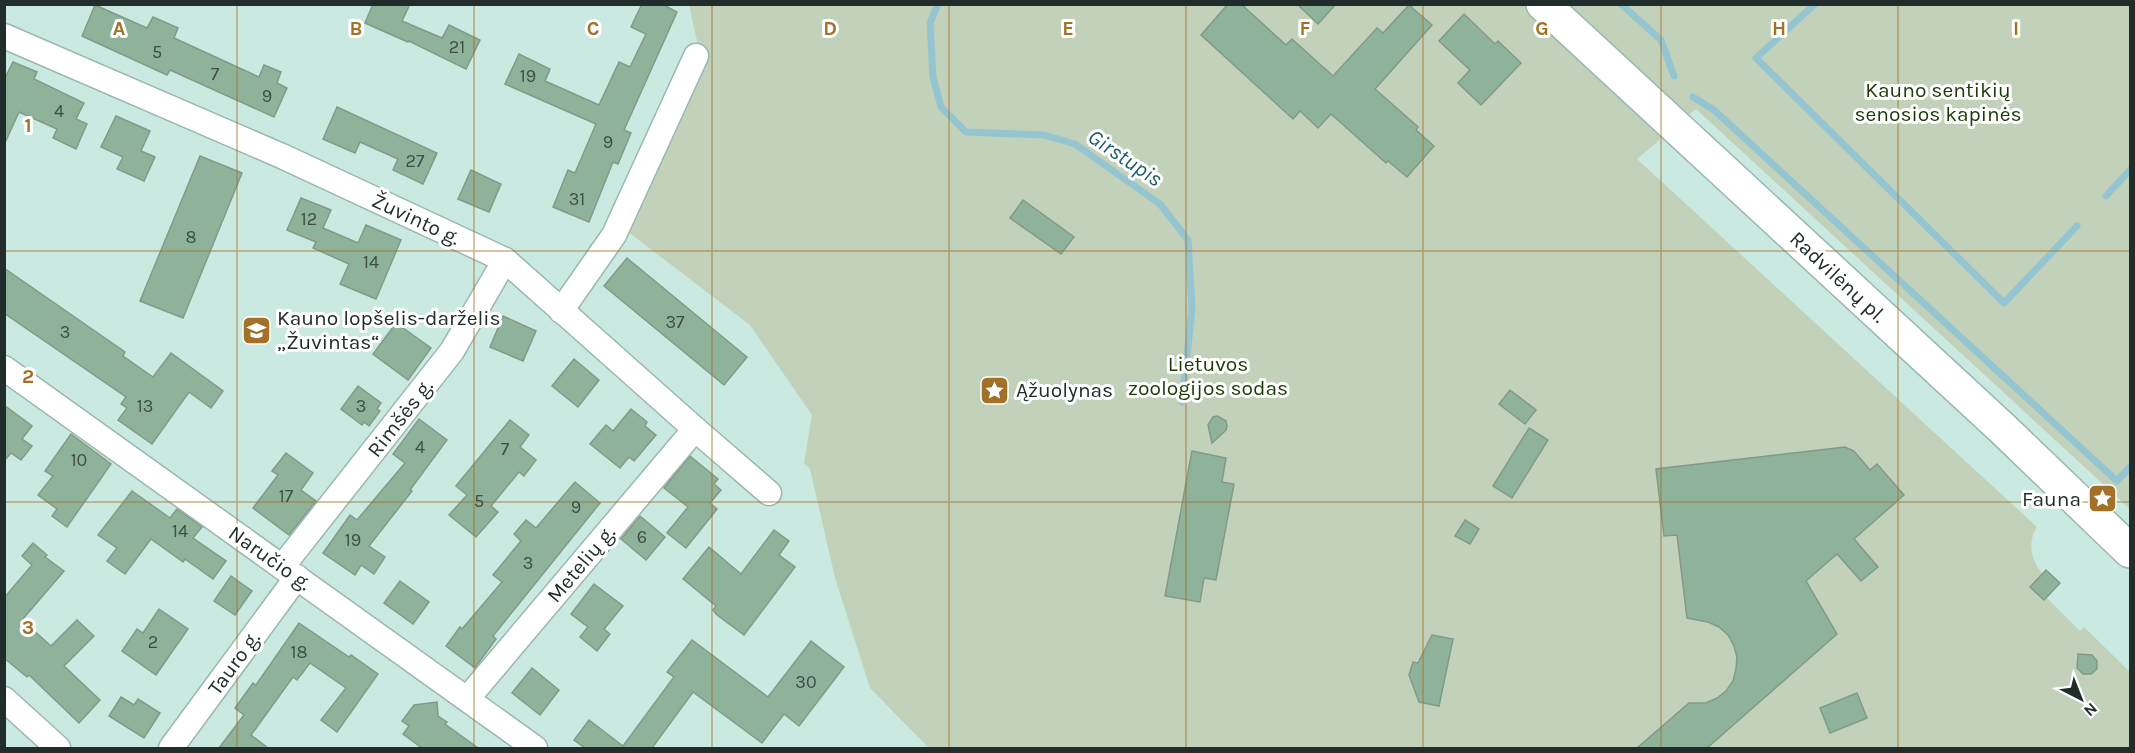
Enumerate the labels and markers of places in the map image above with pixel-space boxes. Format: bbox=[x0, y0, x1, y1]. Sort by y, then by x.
place label: Kauno lopšelis-darželis „Žuvintas“ bbox=[277, 306, 501, 354]
school or university icon: Kauno lopšelis-darželis „Žuvintas“ bbox=[240, 314, 272, 346]
place icon: Ąžuolynas bbox=[979, 374, 1011, 406]
place label: Ąžuolynas bbox=[1016, 378, 1113, 402]
place icon: Fauna bbox=[2086, 483, 2118, 515]
place label: Fauna bbox=[2022, 487, 2081, 511]

